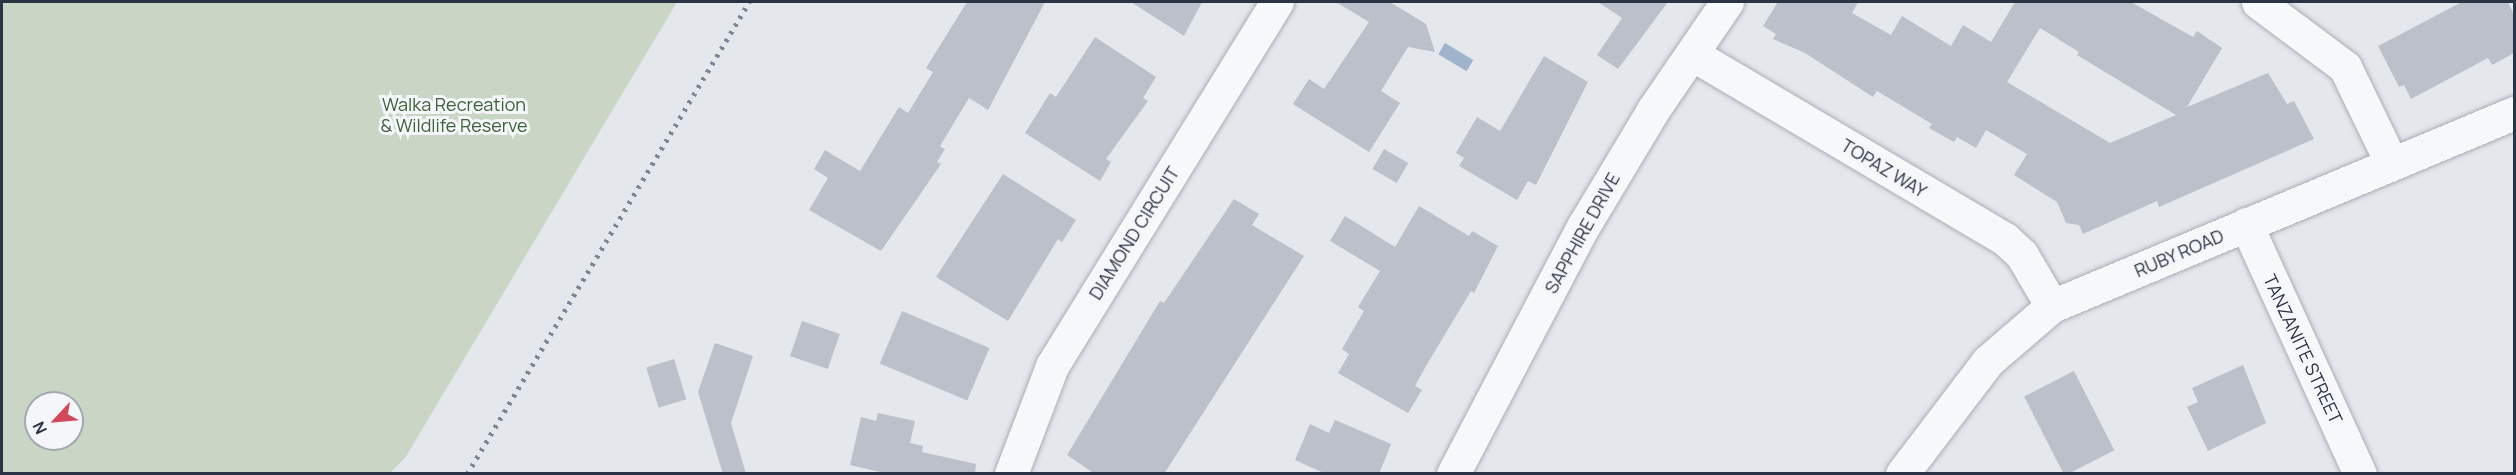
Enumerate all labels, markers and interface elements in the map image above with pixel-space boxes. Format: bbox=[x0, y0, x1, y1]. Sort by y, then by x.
park label: Walka Recreation & Wildlife Reserve bbox=[380, 94, 528, 136]
street label: TOPAZ WAY bbox=[1837, 134, 1931, 202]
street label: DIAMOND CIRCUIT bbox=[1084, 163, 1184, 303]
street label: SAPPHIRE DRIVE bbox=[1540, 169, 1624, 297]
street label: RUBY ROAD bbox=[2131, 224, 2227, 282]
street label: TANZANITE STREET bbox=[2259, 271, 2347, 427]
north arrow bbox=[24, 391, 84, 451]
text: N bbox=[27, 418, 52, 438]

